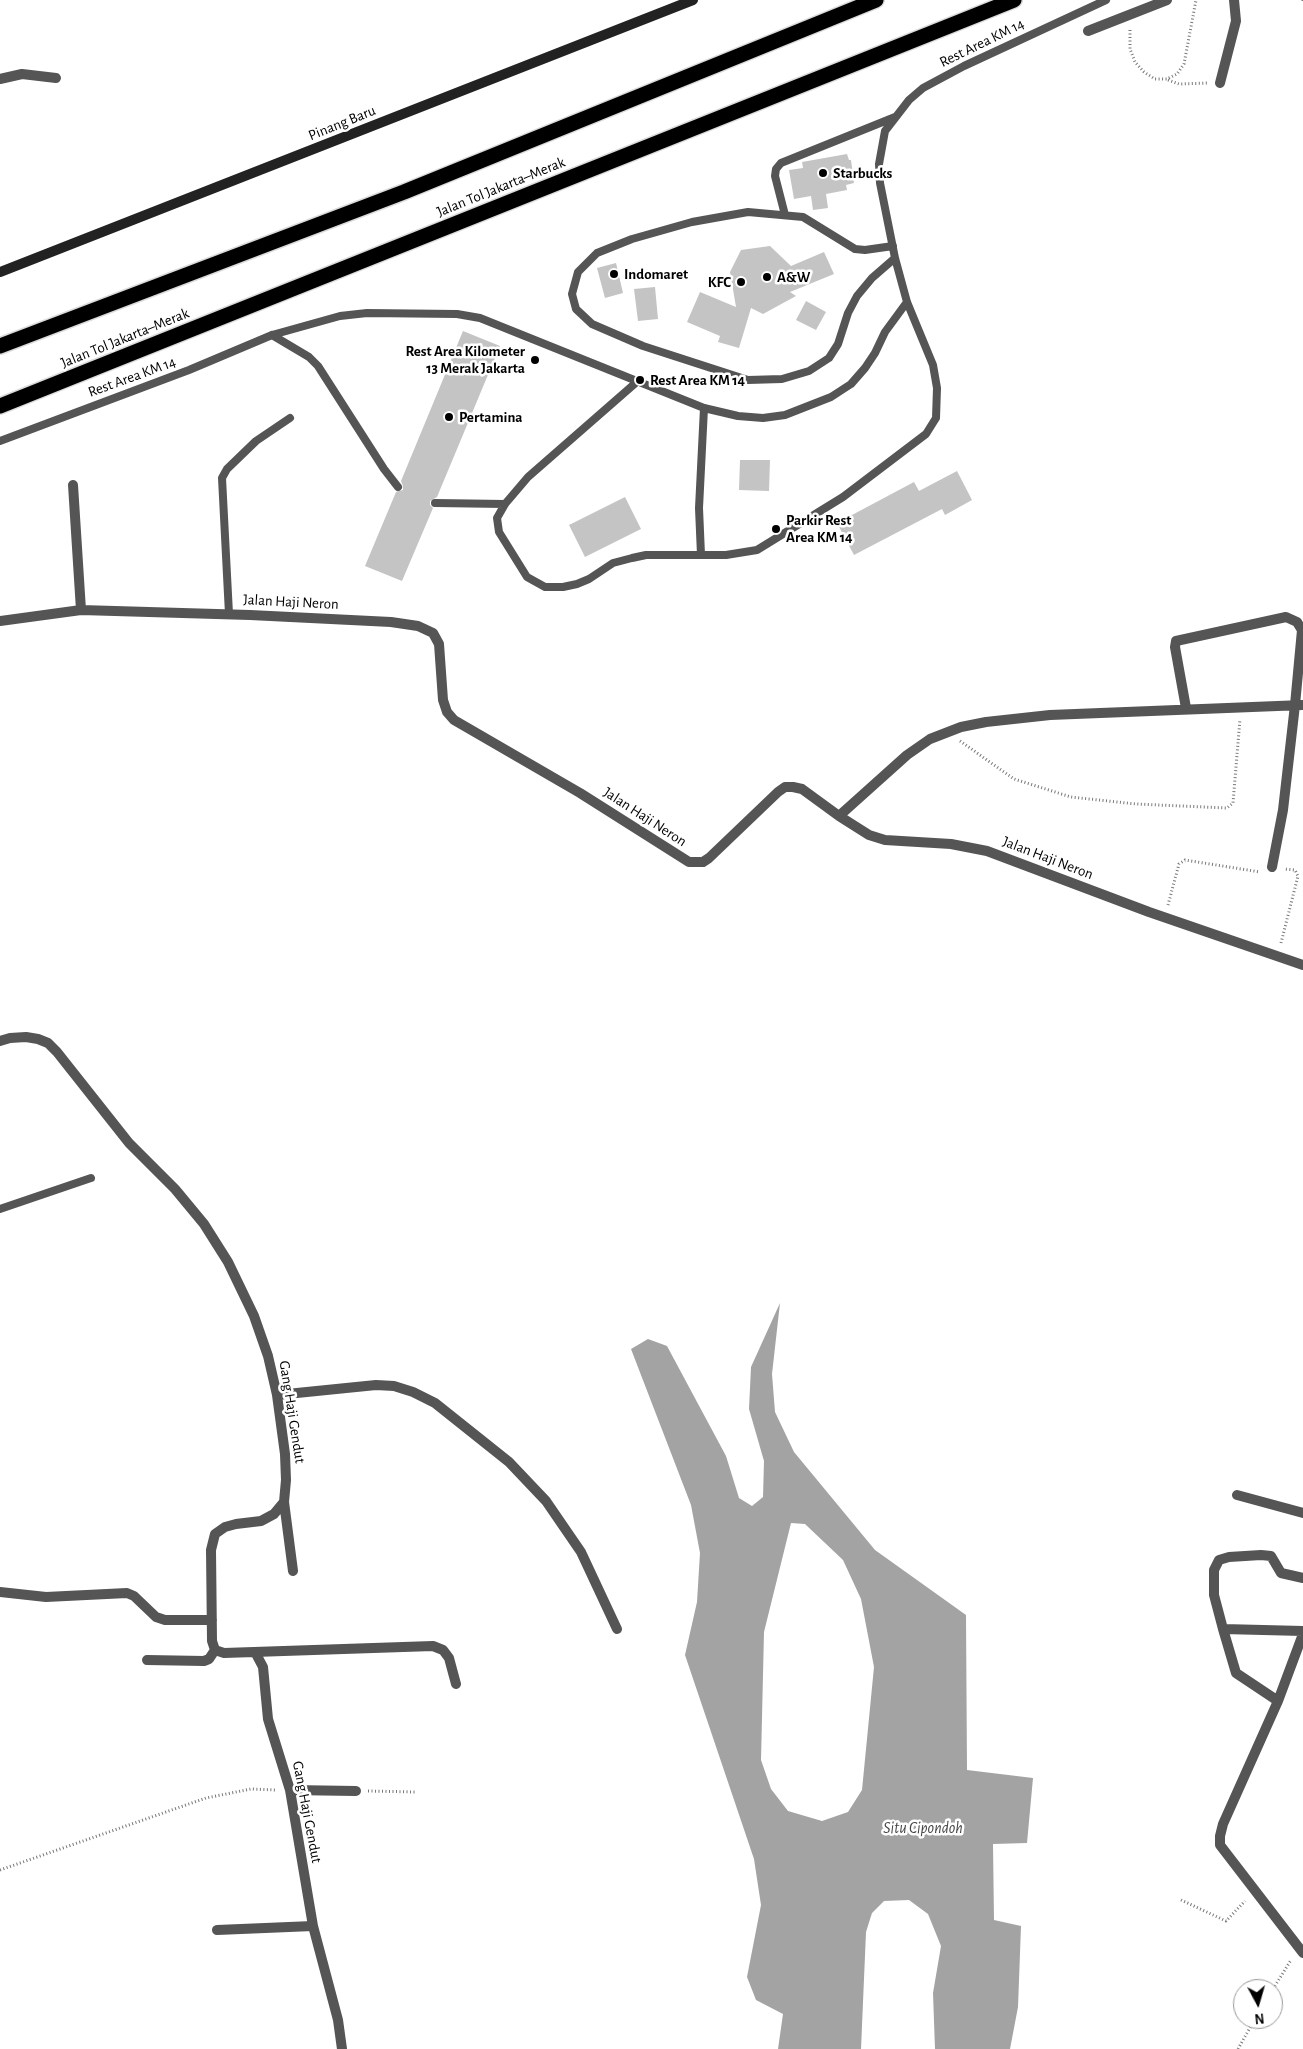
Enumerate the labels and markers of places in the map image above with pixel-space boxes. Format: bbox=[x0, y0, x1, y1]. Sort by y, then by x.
place label: Starbucks bbox=[833, 164, 892, 182]
marker: Starbucks bbox=[817, 167, 829, 179]
place label: Indomaret bbox=[624, 265, 688, 283]
marker: Indomaret bbox=[608, 268, 620, 280]
place label: A&W bbox=[777, 268, 810, 286]
marker: A&W bbox=[761, 271, 773, 283]
place label: KFC bbox=[708, 273, 731, 291]
marker: KFC bbox=[735, 276, 747, 288]
place label: Rest Area Kilometer 13 Merak Jakarta bbox=[405, 342, 525, 377]
marker: Rest Area Kilometer 13 Merak Jakarta bbox=[529, 354, 541, 366]
place label: Rest Area KM 14 bbox=[650, 371, 745, 389]
marker: Rest Area KM 14 bbox=[634, 374, 646, 386]
place label: Pertamina bbox=[459, 408, 523, 426]
marker: Pertamina bbox=[443, 411, 455, 423]
place label: Parkir Rest Area KM 14 bbox=[786, 511, 853, 546]
marker: Parkir Rest Area KM 14 bbox=[770, 523, 782, 535]

